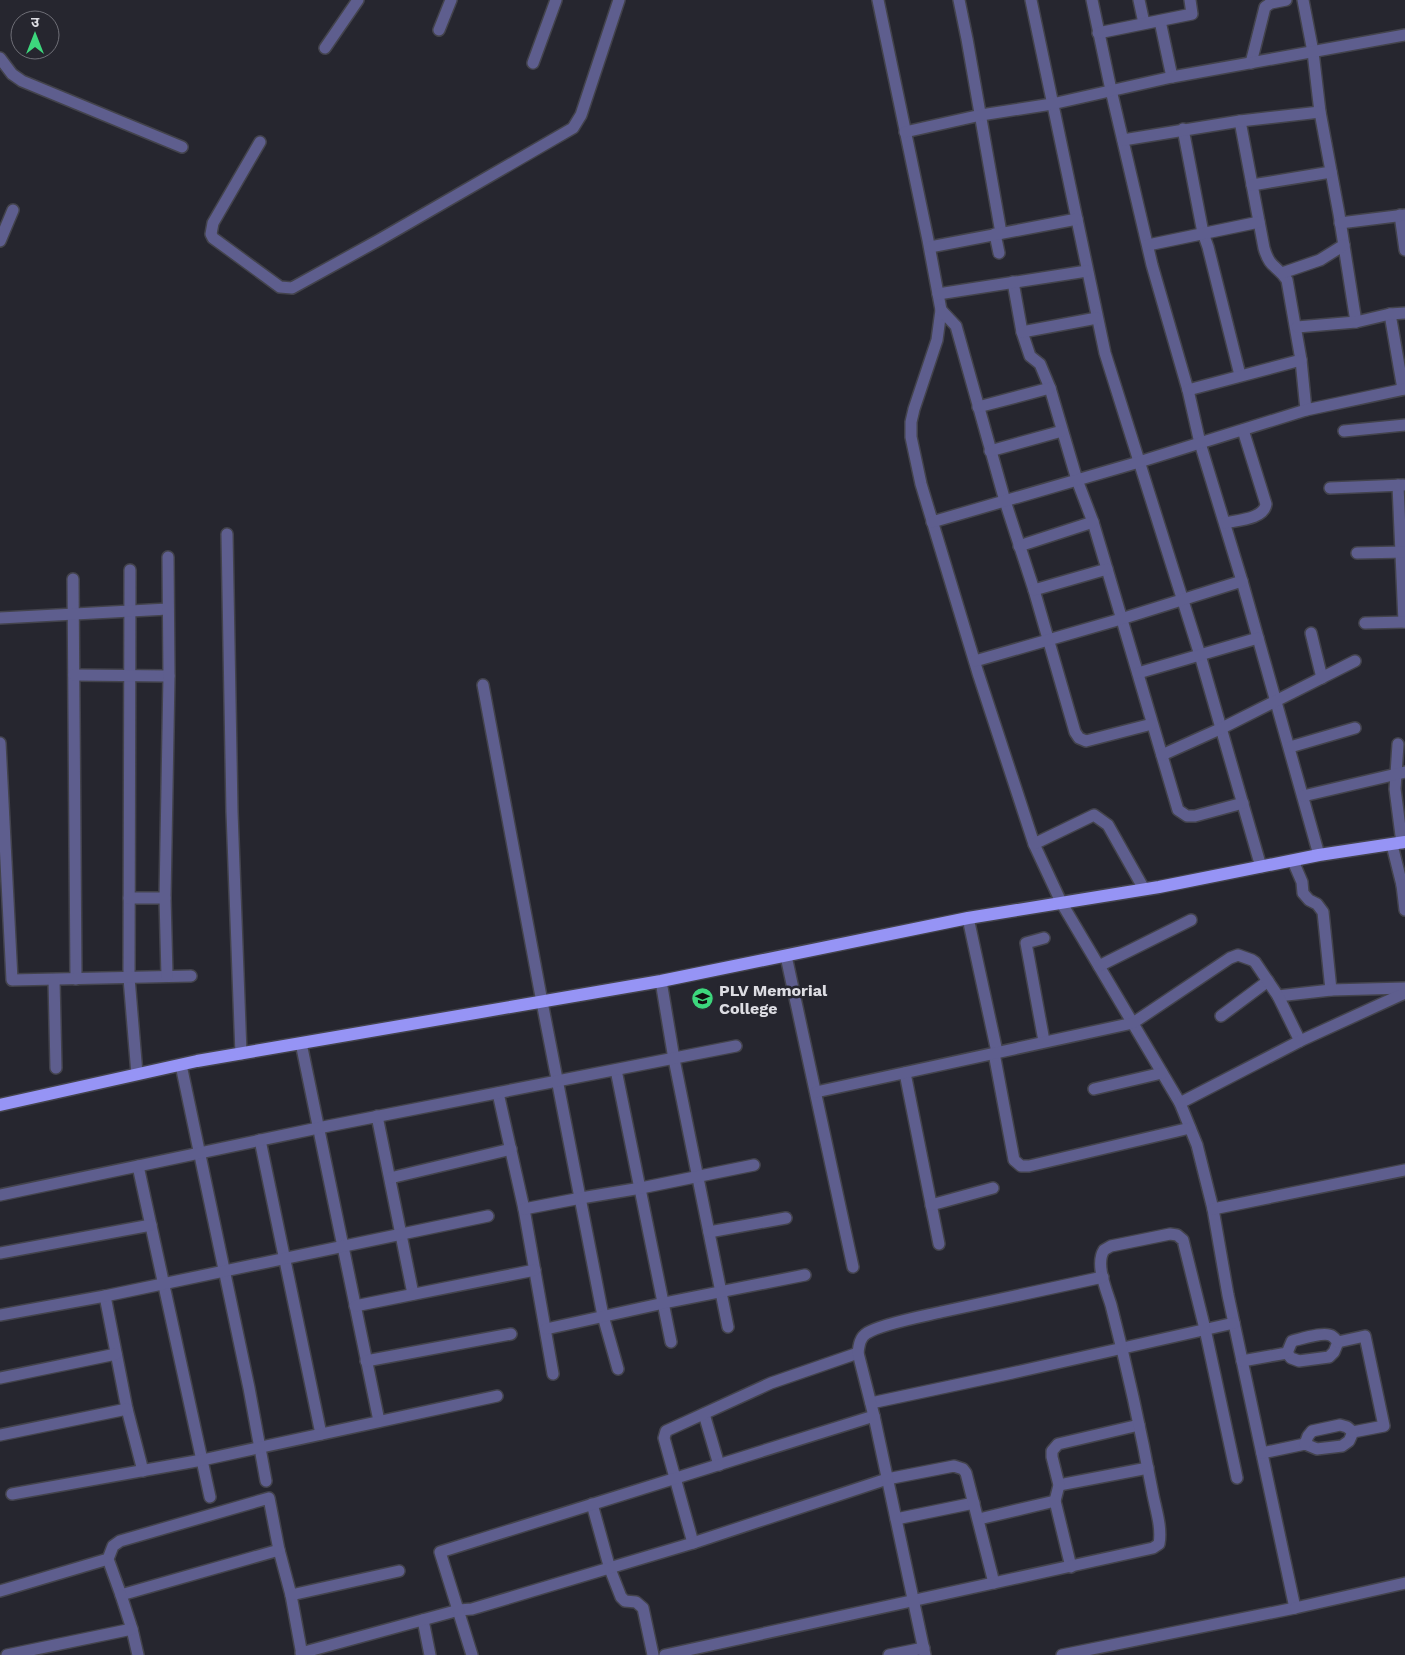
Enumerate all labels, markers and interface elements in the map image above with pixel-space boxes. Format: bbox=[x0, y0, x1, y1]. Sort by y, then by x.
north arrow bbox=[10, 10, 60, 60]
text: उ bbox=[31, 14, 40, 30]
place label: PLV Memorial College bbox=[719, 981, 828, 1018]
school or university icon: PLV Memorial College bbox=[691, 987, 715, 1011]

